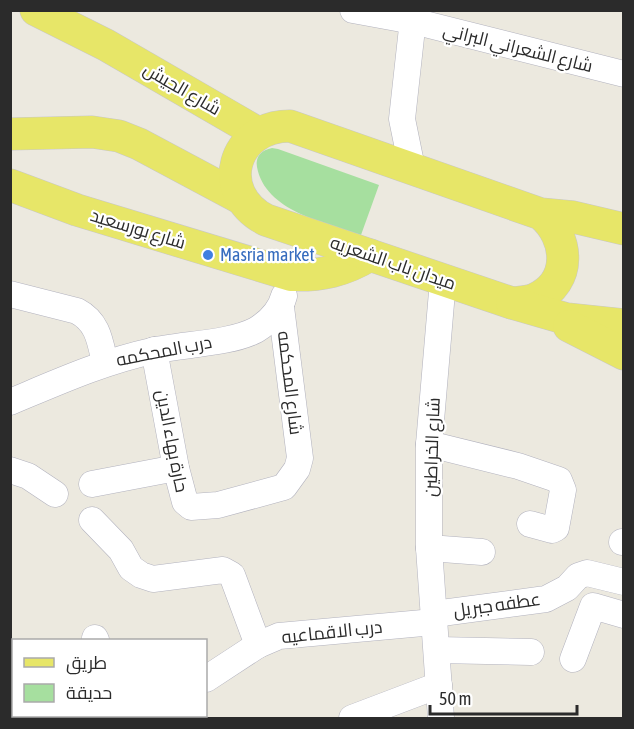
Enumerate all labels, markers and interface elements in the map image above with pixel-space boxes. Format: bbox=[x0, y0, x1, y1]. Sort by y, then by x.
street label: شارع الشعراني البراني bbox=[440, 19, 595, 80]
street label: شارع الجيش bbox=[139, 58, 225, 121]
street label: شارع بورسعيد bbox=[87, 204, 188, 255]
street label: ميدان باب الشعريه bbox=[327, 231, 459, 295]
place label: Masria market bbox=[220, 244, 315, 265]
marker: Masria market bbox=[201, 248, 215, 262]
street label: شارع المحكمه bbox=[272, 330, 307, 436]
street label: درب المحكمه bbox=[114, 331, 214, 371]
street label: حارة بهاء الدين bbox=[151, 388, 193, 494]
street label: شارع الخراطين bbox=[419, 397, 446, 497]
street label: عطفه جبريل bbox=[452, 588, 542, 622]
street label: درب الاقماعيه bbox=[280, 616, 384, 648]
legend bbox=[12, 639, 207, 717]
text: طريق bbox=[66, 652, 107, 675]
scale bar bbox=[430, 678, 577, 716]
text: حديقة bbox=[66, 682, 112, 703]
text: 50 m bbox=[439, 688, 471, 709]

